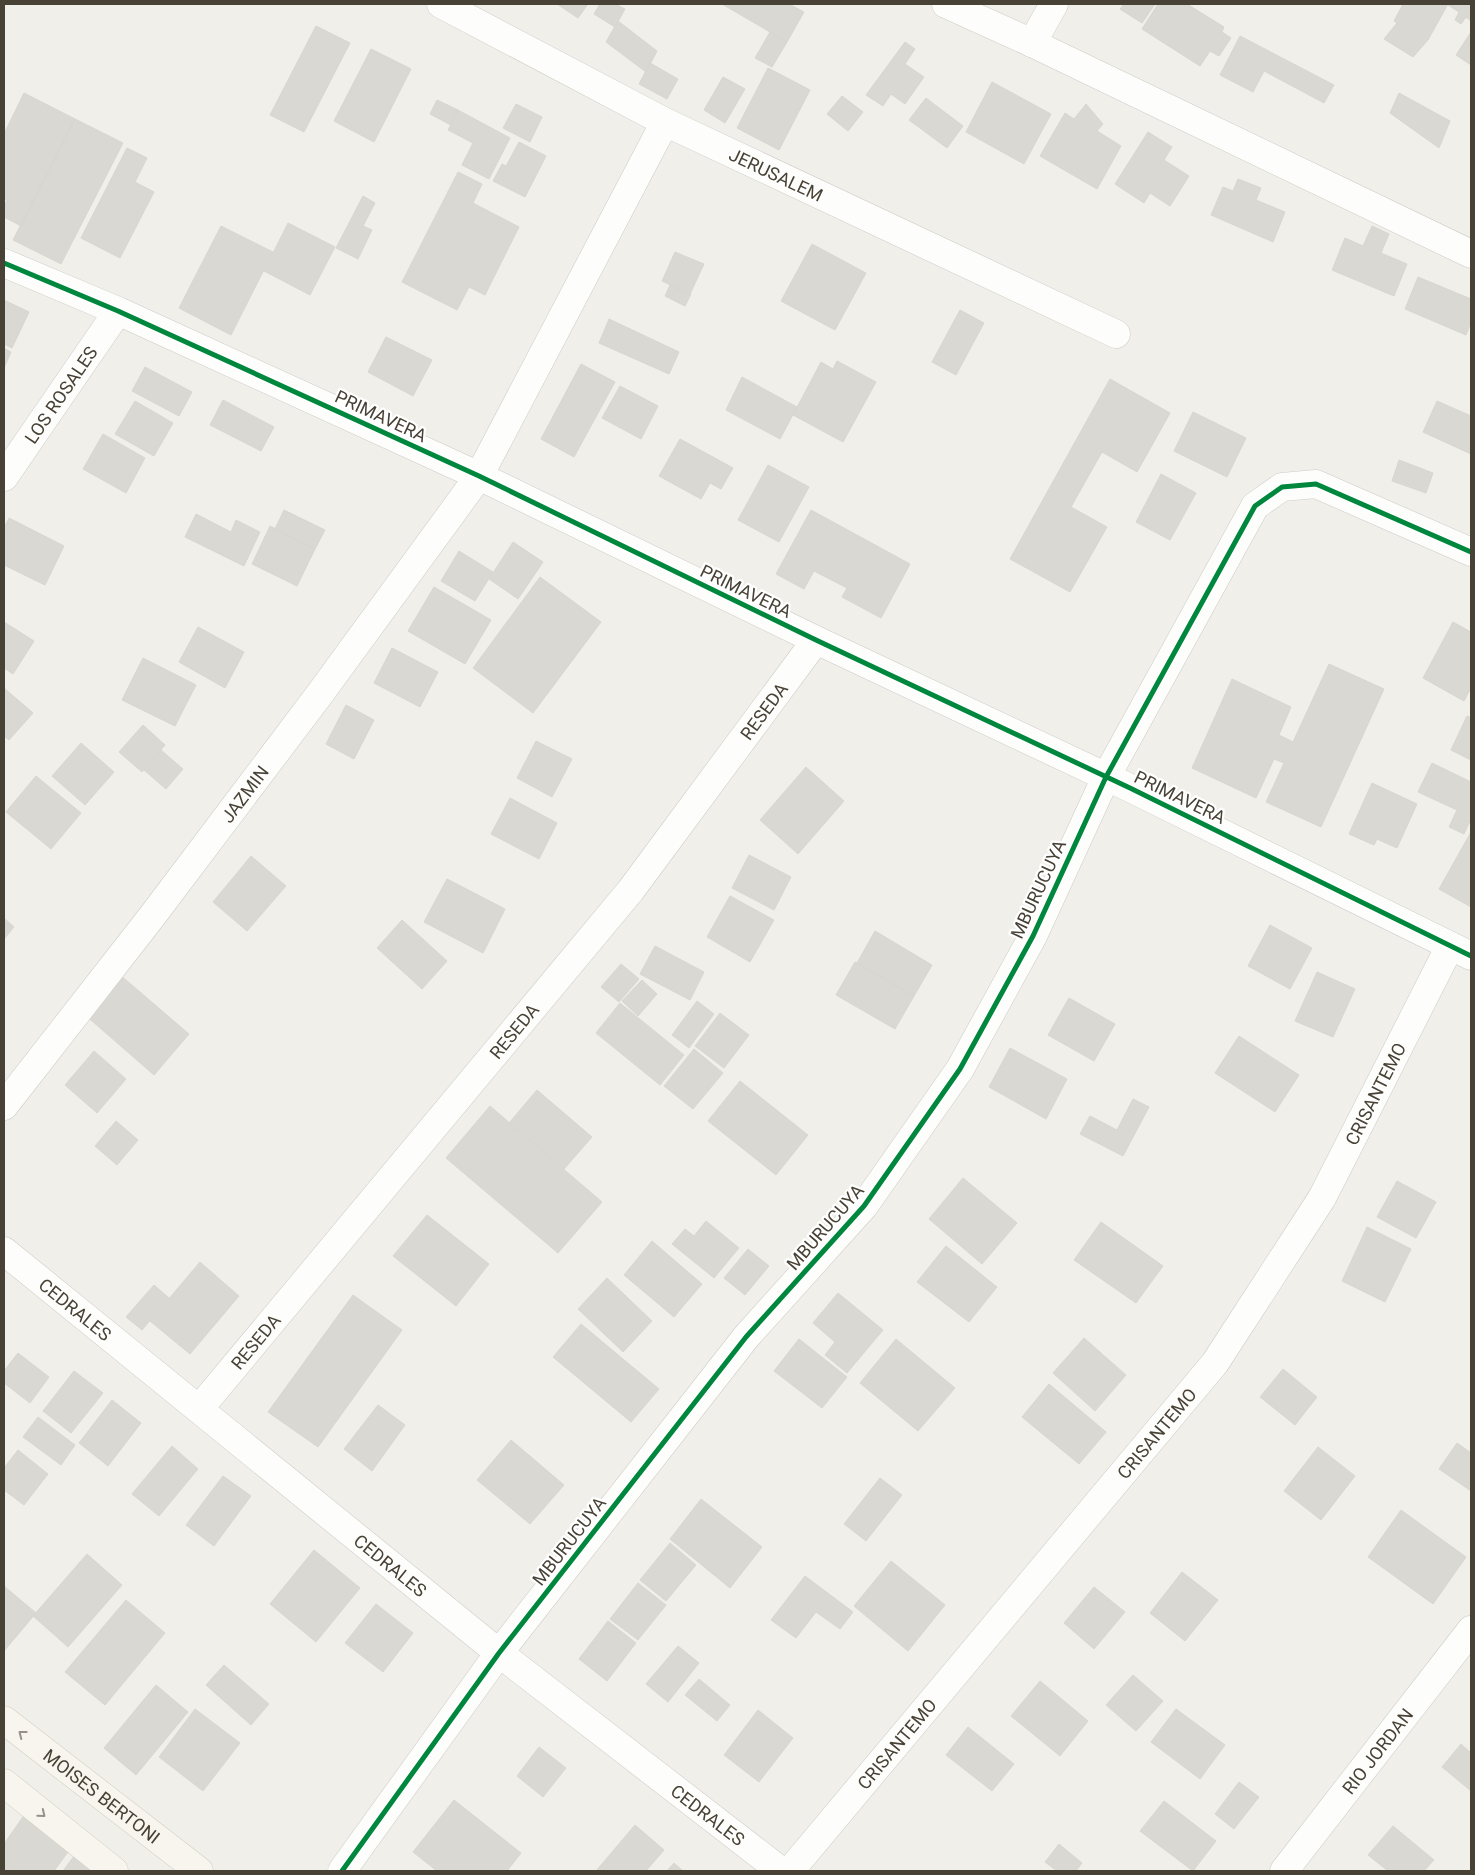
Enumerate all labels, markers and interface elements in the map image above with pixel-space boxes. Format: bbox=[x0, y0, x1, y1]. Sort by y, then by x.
street label: JERUSALEM bbox=[726, 143, 826, 205]
street label: LOS ROSALES bbox=[20, 342, 101, 447]
street label: PRIMAVERA bbox=[332, 386, 430, 446]
street label: PRIMAVERA bbox=[697, 560, 795, 622]
street label: RESEDA bbox=[736, 678, 792, 744]
street label: JAZMIN bbox=[216, 761, 273, 826]
street label: PRIMAVERA bbox=[1131, 766, 1229, 828]
street label: MBURUCUYA bbox=[1006, 836, 1070, 942]
street label: RESEDA bbox=[485, 999, 543, 1063]
street label: CRISANTEMO bbox=[1340, 1039, 1410, 1148]
street label: MBURUCUYA bbox=[782, 1180, 868, 1274]
street label: CEDRALES bbox=[35, 1273, 116, 1345]
street label: RESEDA bbox=[226, 1309, 285, 1373]
street label: CRISANTEMO bbox=[1112, 1383, 1200, 1483]
street label: MBURUCUYA bbox=[528, 1492, 610, 1589]
street label: CEDRALES bbox=[350, 1529, 431, 1601]
street label: CRISANTEMO bbox=[853, 1694, 940, 1793]
street label: RIO JORDAN bbox=[1337, 1704, 1417, 1798]
one-way arrow bbox=[18, 1731, 28, 1740]
street label: MOISES BERTONI bbox=[40, 1744, 164, 1848]
street label: CEDRALES bbox=[667, 1780, 749, 1850]
one-way arrow bbox=[36, 1808, 45, 1816]

